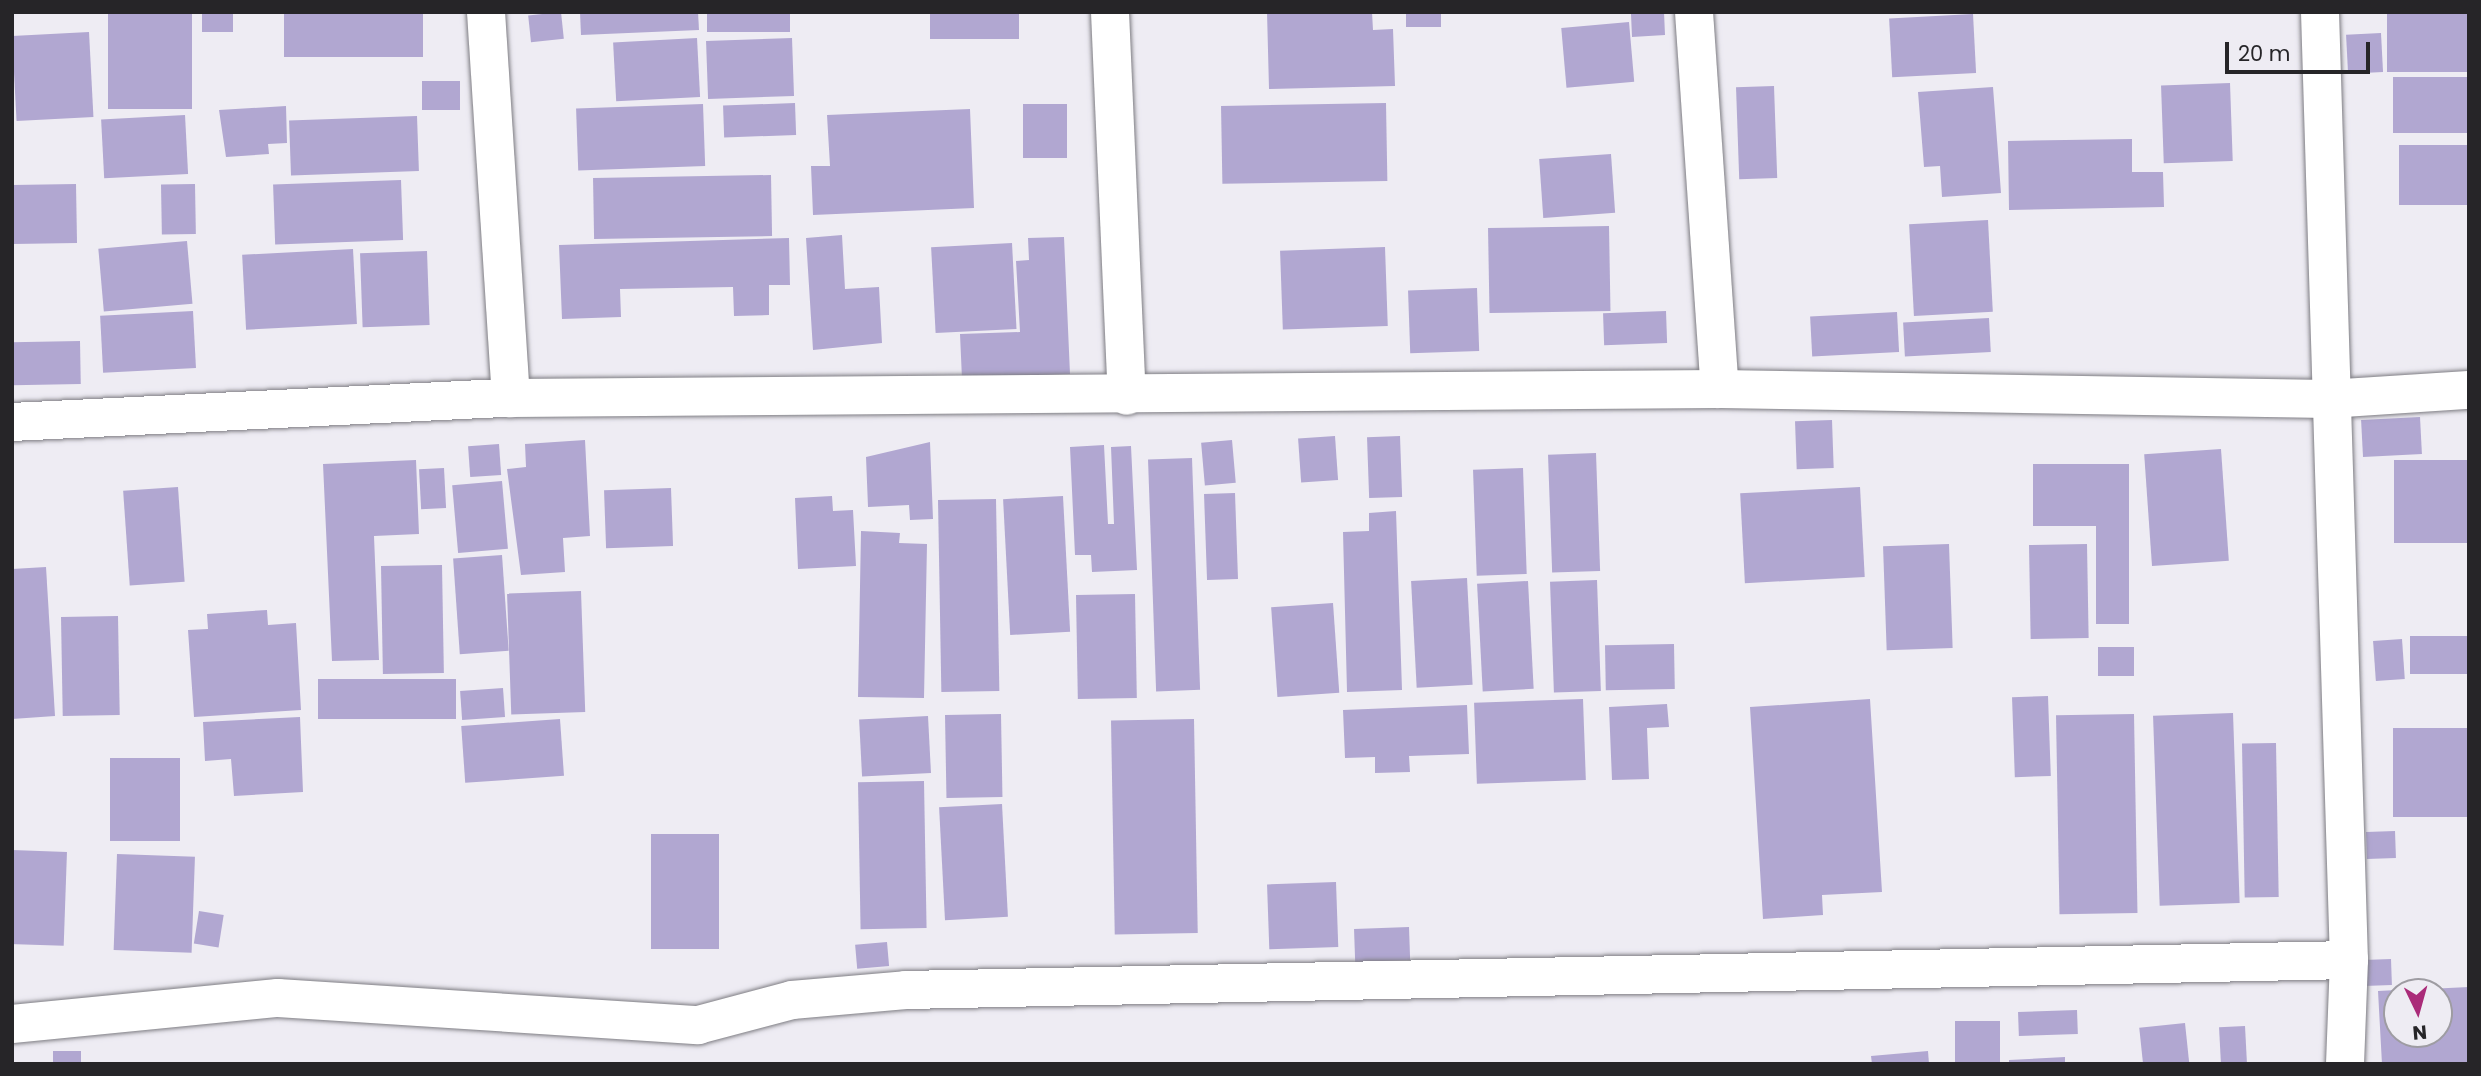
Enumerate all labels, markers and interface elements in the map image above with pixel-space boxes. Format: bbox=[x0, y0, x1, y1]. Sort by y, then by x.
scale bar bbox=[2229, 28, 2374, 72]
text: 20 m bbox=[2238, 39, 2291, 68]
north arrow bbox=[2383, 978, 2453, 1048]
text: N bbox=[2411, 1018, 2428, 1046]

